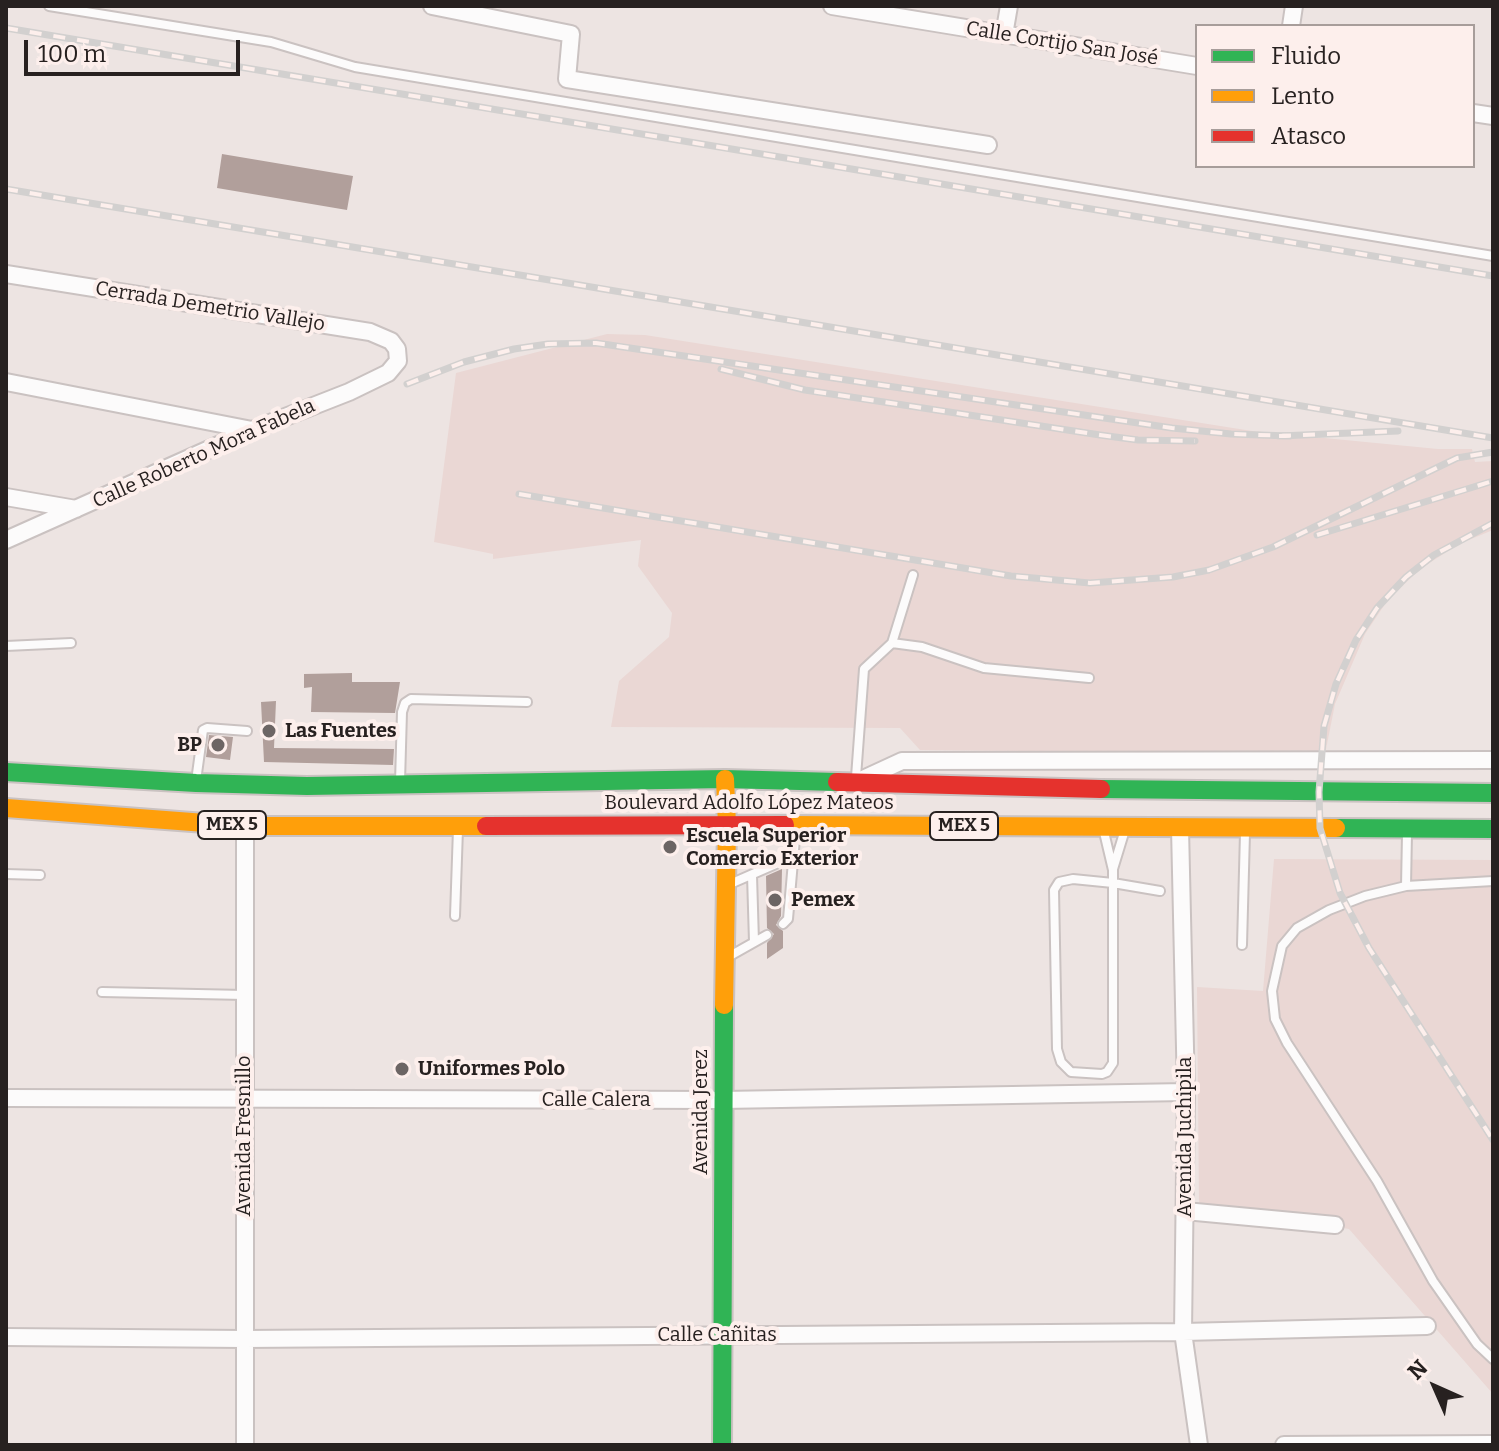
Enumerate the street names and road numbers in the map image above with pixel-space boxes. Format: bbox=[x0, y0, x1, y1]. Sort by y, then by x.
street label: Calle Cortijo San José bbox=[964, 17, 1160, 71]
street label: Cerrada Demetrio Vallejo bbox=[93, 277, 327, 337]
street label: Calle Roberto Mora Fabela bbox=[89, 394, 319, 514]
street label: Boulevard Adolfo López Mateos bbox=[604, 791, 894, 815]
road number: MEX 5 bbox=[198, 811, 266, 839]
road number: MEX 5 bbox=[930, 812, 998, 840]
street label: Avenida Jerez bbox=[689, 1049, 713, 1175]
street label: Avenida Fresnillo bbox=[232, 1056, 256, 1216]
street label: Avenida Juchipila bbox=[1173, 1057, 1197, 1217]
street label: Calle Calera bbox=[541, 1088, 651, 1112]
street label: Calle Cañitas bbox=[657, 1323, 777, 1347]

